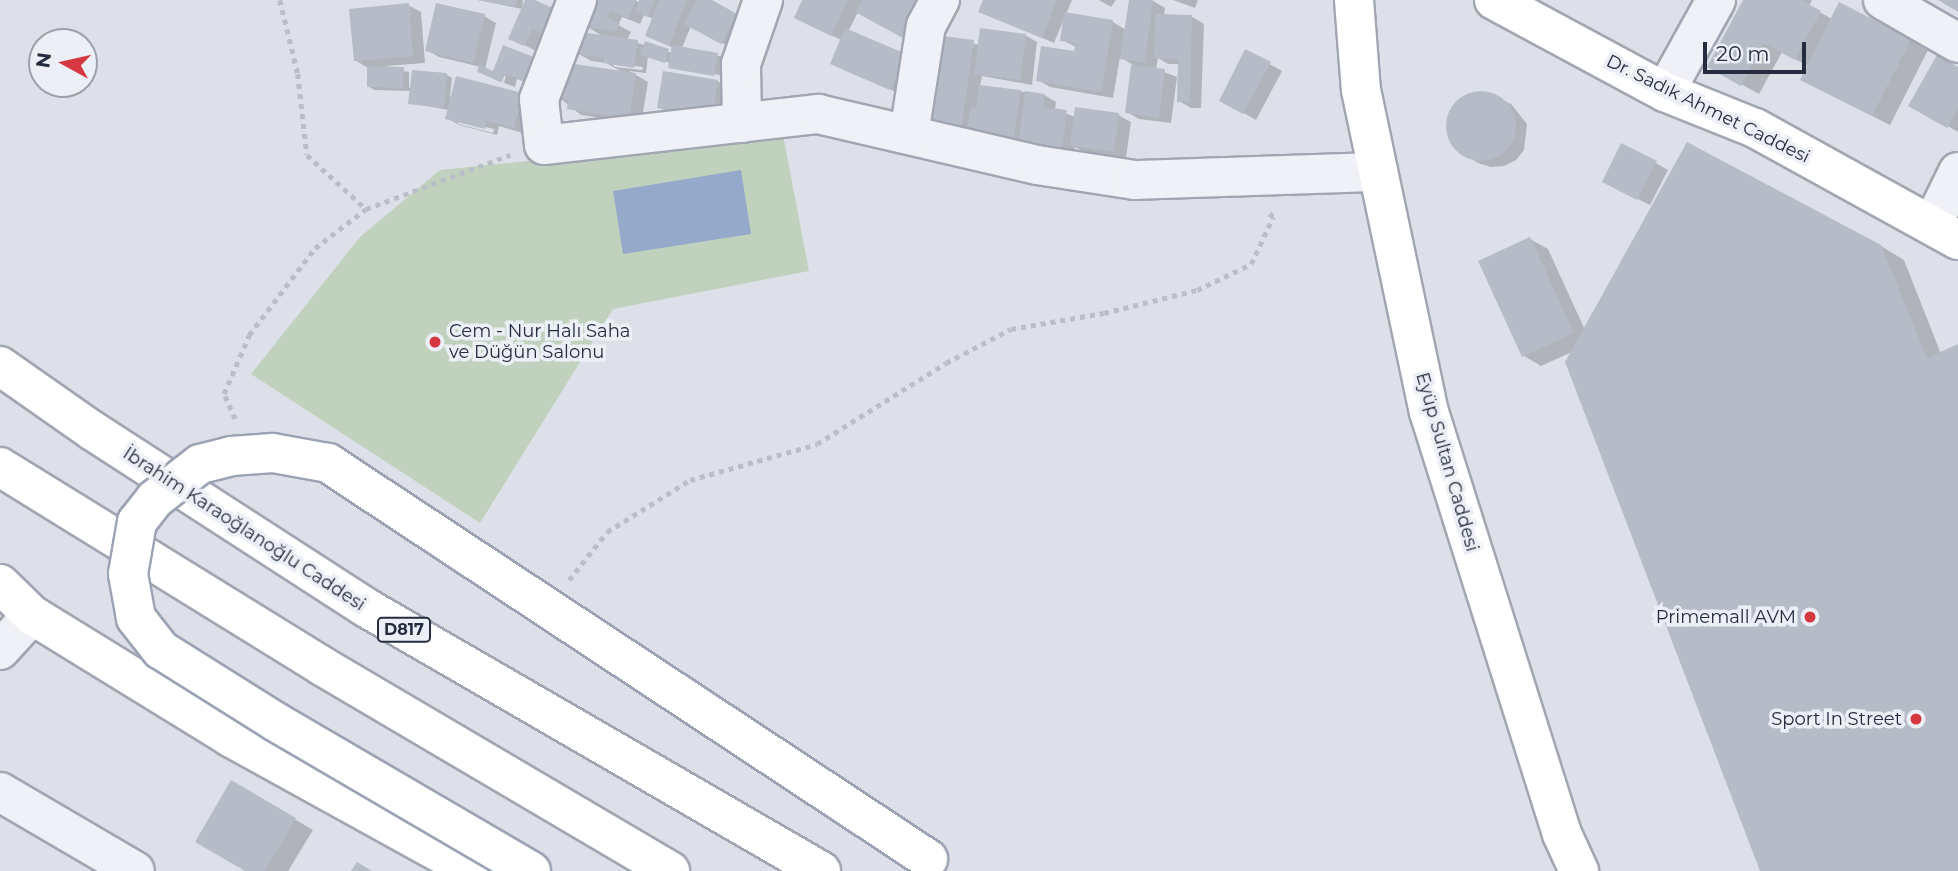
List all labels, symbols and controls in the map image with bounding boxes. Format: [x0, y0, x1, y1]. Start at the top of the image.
north arrow [28, 28, 98, 98]
scale bar [1706, 28, 1809, 72]
text: 20 m [1716, 41, 1770, 66]
street label: Dr. Sadık Ahmet Caddesi [1603, 50, 1813, 168]
text: N [31, 51, 56, 69]
place label: Cem - Nur Halı Saha ve Düğün Salonu [449, 321, 630, 364]
marker: Cem - Nur Halı Saha ve Düğün Salonu [427, 334, 443, 350]
street label: Eyüp Sultan Caddesi [1411, 370, 1483, 554]
street label: İbrahim Karaoğlanoğlu Caddesi [119, 442, 369, 616]
place label: Primemall AVM [1656, 606, 1796, 628]
marker: Primemall AVM [1802, 609, 1818, 625]
road number: D817 [376, 618, 432, 642]
place label: Sport In Street [1771, 708, 1902, 730]
marker: Sport In Street [1908, 711, 1924, 727]

